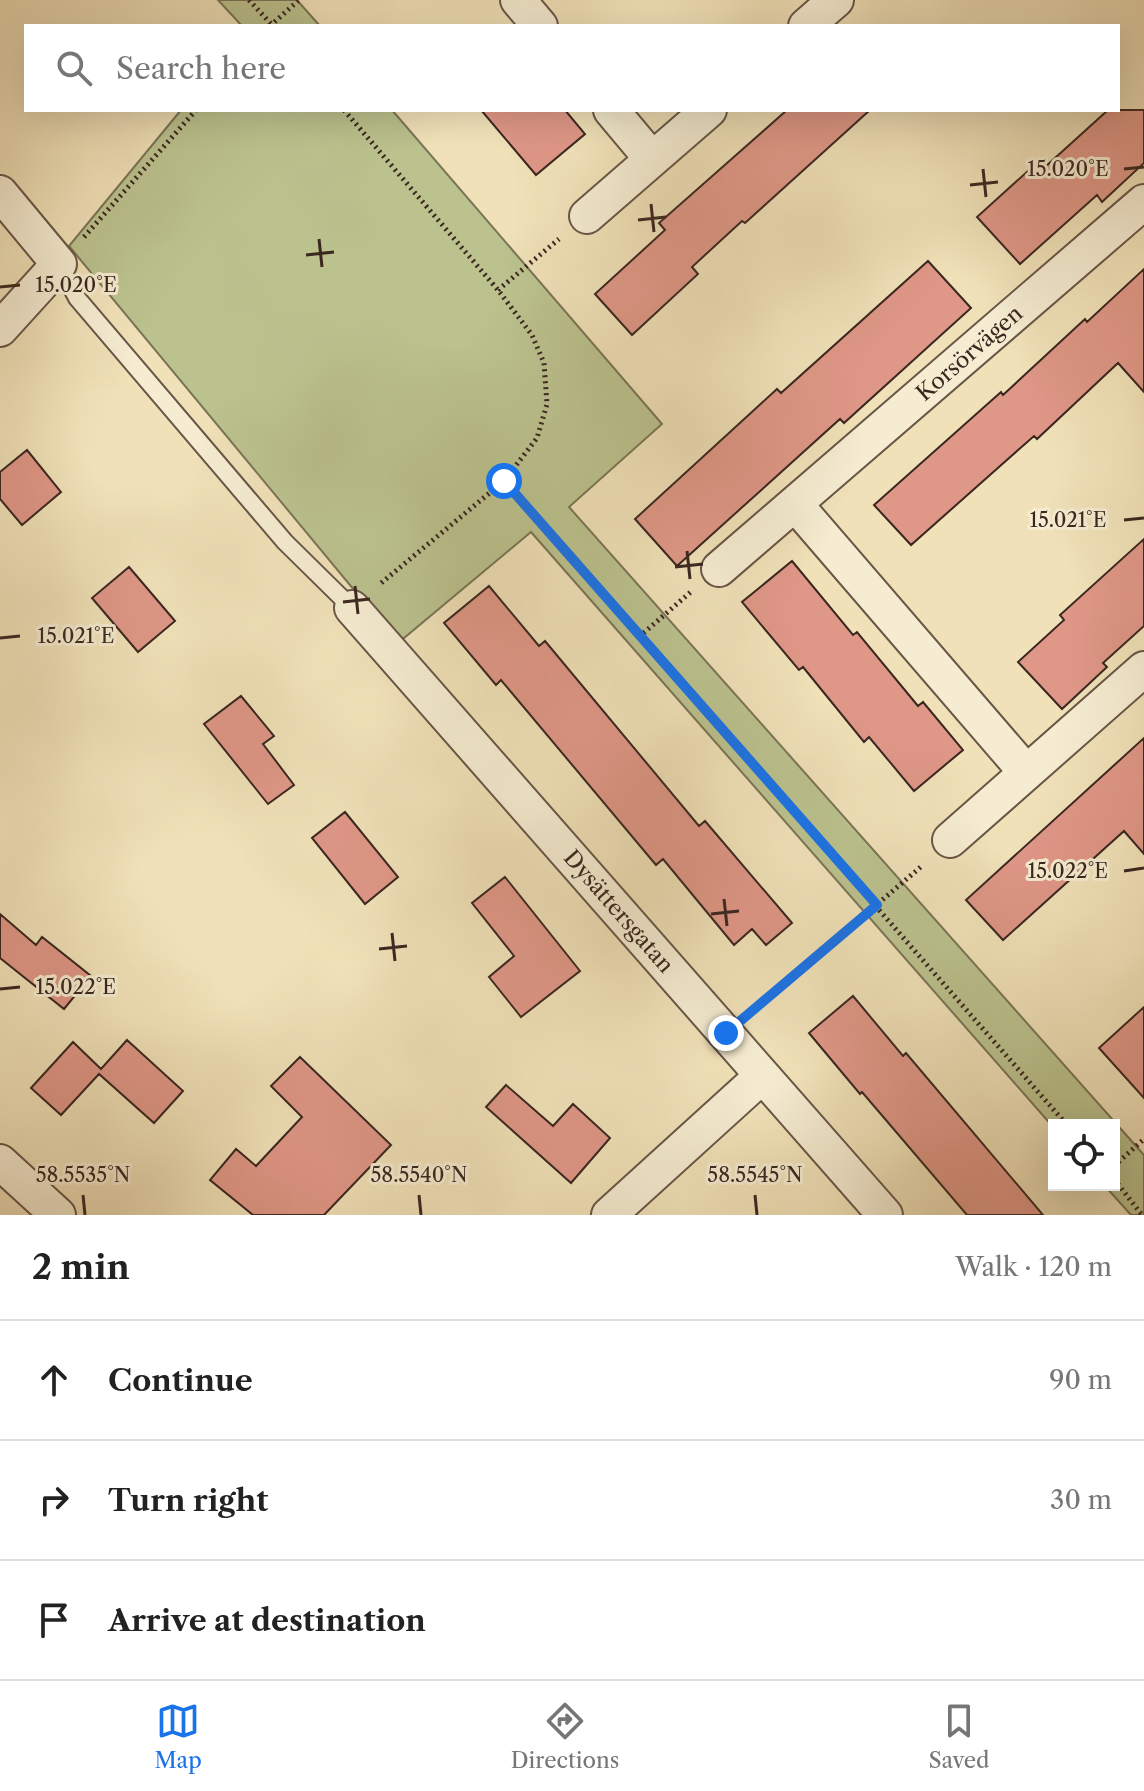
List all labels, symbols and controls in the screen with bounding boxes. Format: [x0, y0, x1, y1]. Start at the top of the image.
search box [24, 24, 1120, 112]
icon: search [52, 46, 96, 90]
text: Search here [116, 50, 286, 87]
text: 15.020°E [1027, 157, 1109, 181]
text: 15.020°E [35, 273, 117, 297]
street label: Korsörvägen [911, 300, 1028, 407]
route start [486, 463, 522, 499]
text: 15.021°E [1030, 508, 1107, 532]
text: 15.021°E [38, 624, 115, 648]
street label: Dysättersgatan [558, 844, 679, 978]
text: 15.022°E [1028, 859, 1108, 883]
text: 15.022°E [36, 975, 116, 999]
route end [708, 1015, 744, 1051]
map controls [1048, 1119, 1120, 1191]
button: locate [1048, 1119, 1120, 1191]
text: 58.5535°N [36, 1163, 130, 1187]
text: 58.5540°N [370, 1163, 468, 1187]
text: 58.5545°N [707, 1163, 803, 1187]
text: 2 min [32, 1246, 130, 1288]
text: Walk · 120 m [955, 1251, 1112, 1283]
icon: ahead [32, 1358, 76, 1402]
text: Continue [108, 1362, 253, 1399]
text: 90 m [1049, 1364, 1112, 1396]
icon: right [32, 1478, 76, 1522]
text: Turn right [108, 1482, 268, 1519]
text: 30 m [1050, 1484, 1112, 1516]
icon: arrive [32, 1598, 76, 1642]
text: Arrive at destination [108, 1602, 426, 1639]
tab: Map [154, 1699, 202, 1774]
tab: Directions [511, 1699, 619, 1774]
tab: Saved [928, 1699, 989, 1774]

